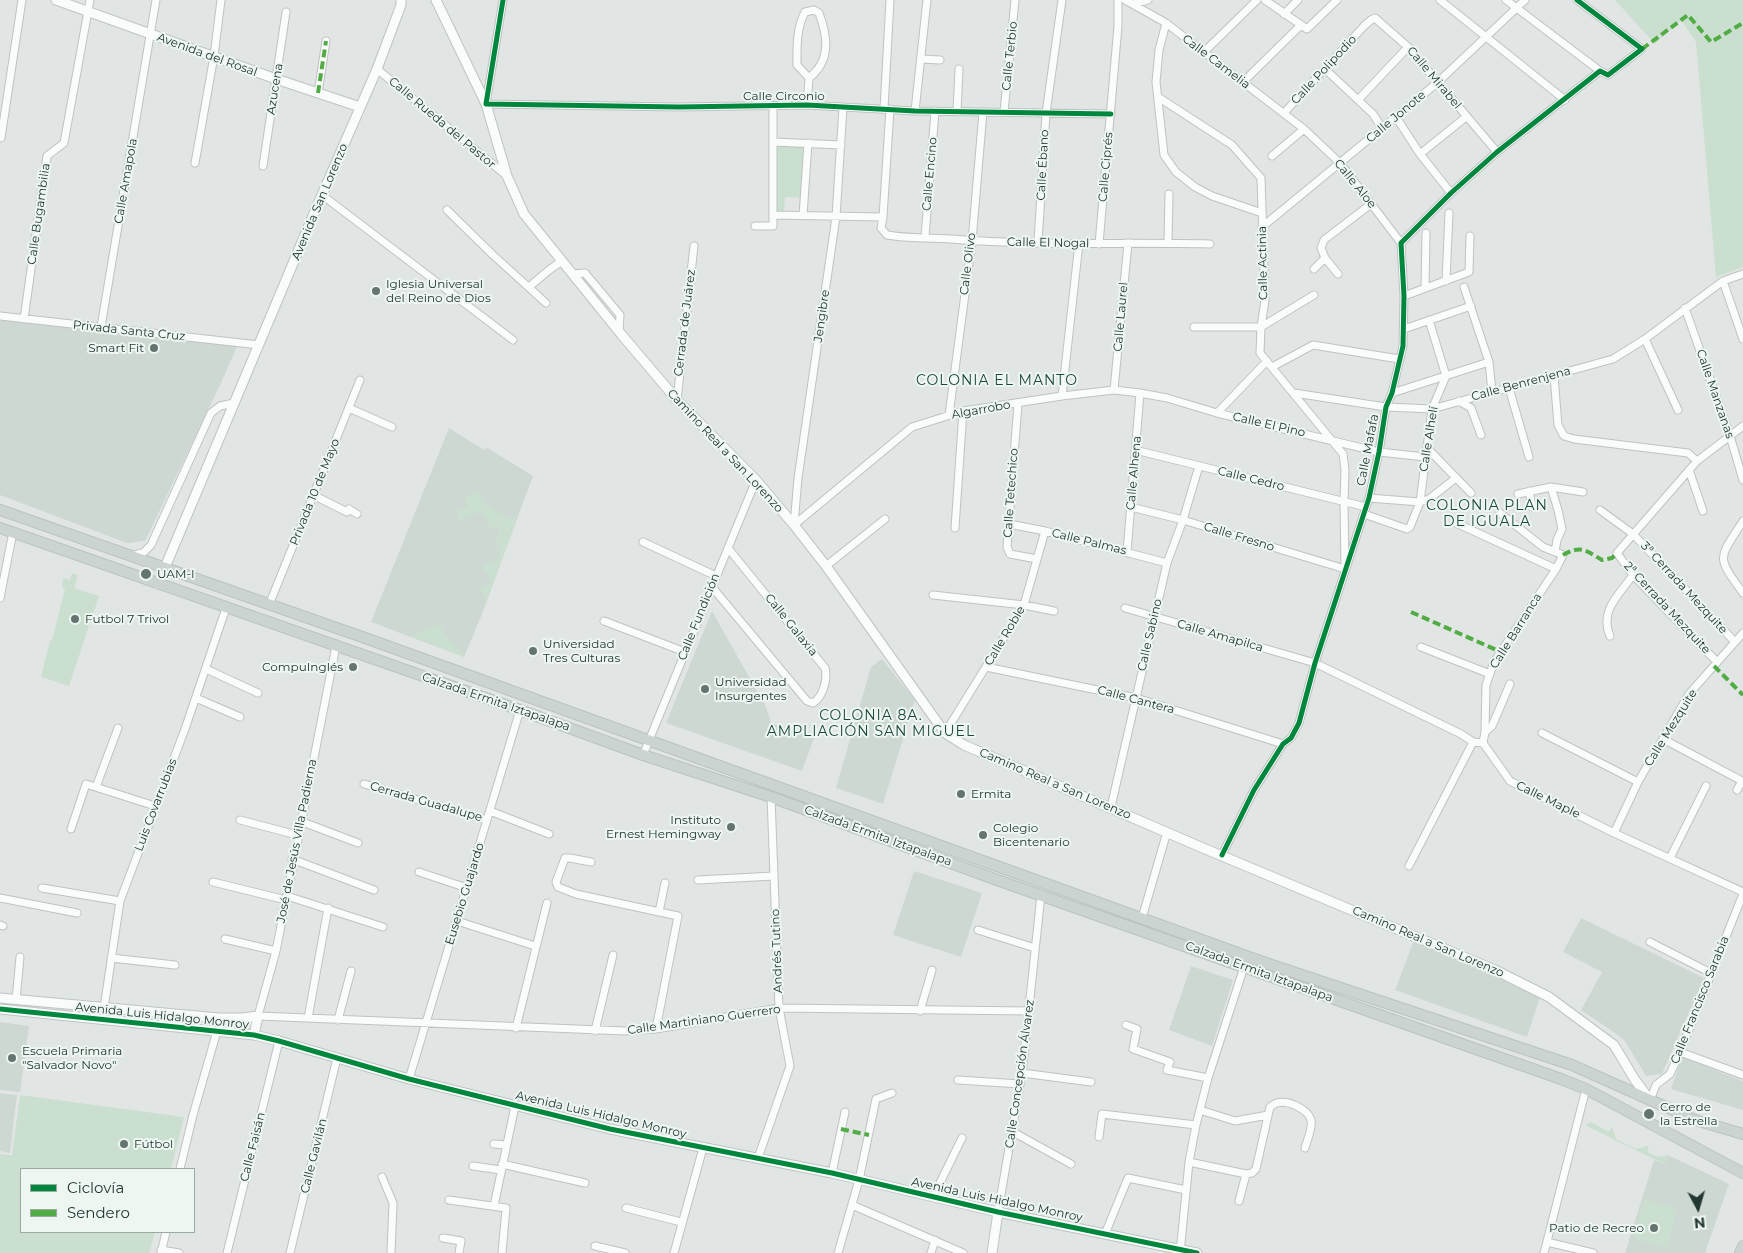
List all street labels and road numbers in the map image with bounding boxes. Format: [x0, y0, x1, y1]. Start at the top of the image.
street label: Calle Terbio [999, 21, 1021, 91]
street label: Avenida del Rosal [155, 30, 259, 80]
street label: Calle Camelia [1179, 32, 1253, 92]
street label: Calle Polipodio [1288, 32, 1360, 108]
street label: Calle Mirabel [1404, 44, 1464, 112]
street label: Azucena [264, 62, 286, 116]
street label: Calle Rueda del Pastor [386, 74, 498, 172]
street label: Calle Jonote [1363, 88, 1429, 146]
street label: Calle Circonio [743, 89, 825, 103]
street label: Calle Ébano [1034, 129, 1052, 201]
street label: Calle Ciprés [1096, 132, 1116, 202]
street label: Calle Amapola [111, 137, 141, 225]
street label: Calle Encino [920, 137, 940, 211]
street label: Avenida San Lorenzo [289, 141, 351, 263]
street label: Calle Aloe [1331, 157, 1379, 211]
street label: Calle Bugambilia [25, 162, 53, 266]
street label: Calle Actinia [1255, 226, 1271, 300]
street label: Calle Olivo [957, 232, 979, 296]
street label: Calle El Nogal [1007, 235, 1089, 251]
street label: Cerrada de Juárez [671, 269, 699, 377]
street label: Calle Laurel [1111, 282, 1131, 352]
street label: Jengibre [811, 289, 833, 343]
street label: Privada Santa Cruz [72, 318, 186, 344]
street label: Calle Manzanas [1693, 348, 1737, 440]
street label: Calle Benrenjena [1470, 364, 1572, 404]
street label: Camino Real a San Lorenzo [664, 386, 786, 516]
street label: Algarrobo [950, 398, 1012, 422]
street label: Calle Alhelí [1417, 405, 1441, 473]
street label: Calle El Pino [1231, 410, 1307, 440]
street label: Calle Mafafa [1354, 413, 1382, 487]
street label: Calle Alhena [1124, 435, 1144, 511]
street label: Privada 10 de Mayo [287, 436, 343, 548]
street label: Calle Tetechico [1001, 448, 1021, 538]
street label: Calle Cedro [1216, 464, 1286, 494]
street label: Calle Fresno [1202, 519, 1276, 555]
street label: Calle Palmas [1050, 526, 1128, 558]
street label: 3ª Cerrada Mezquite [1638, 539, 1730, 637]
street label: 2ª Cerrada Mezquite [1621, 559, 1713, 657]
street label: Calle Fundición [675, 571, 723, 663]
street label: Calle Barranca [1487, 590, 1545, 672]
street label: Calle Galaxia [762, 591, 820, 659]
street label: Calle Sabino [1135, 597, 1165, 673]
street label: Calle Roble [982, 604, 1028, 668]
street label: Calle Amapilca [1175, 617, 1265, 655]
street label: Calzada Ermita Iztapalapa [420, 670, 572, 734]
street label: Calle Cantera [1096, 683, 1176, 717]
street label: Calle Mezquite [1642, 687, 1700, 769]
street label: Camino Real a San Lorenzo [977, 745, 1133, 823]
street label: Luis Covarrubias [132, 757, 180, 853]
street label: José de Jesús Villa Padierna [274, 758, 320, 924]
street label: Calle Maple [1514, 778, 1582, 822]
street label: Cerrada Guadalupe [368, 779, 484, 825]
street label: Calzada Ermita Iztapalapa [802, 803, 954, 869]
street label: Eusebio Guajardo [443, 841, 487, 947]
street label: Camino Real a San Lorenzo [1350, 903, 1506, 981]
street label: Andrés Tutino [768, 909, 786, 993]
street label: Calle Francisco Sarabia [1668, 934, 1732, 1066]
street label: Calzada Ermita Iztapalapa [1183, 939, 1335, 1005]
street label: Calle Concepción Álvarez [1002, 999, 1038, 1149]
street label: Avenida Luis Hidalgo Monroy [74, 1000, 250, 1032]
street label: Calle Martiniano Guerrero [626, 1002, 782, 1038]
street label: Avenida Luis Hidalgo Monroy [514, 1088, 688, 1142]
street label: Calle Faisán [237, 1111, 269, 1183]
street label: Calle Gavilán [298, 1117, 330, 1195]
street label: Avenida Luis Hidalgo Monroy [910, 1175, 1084, 1225]

